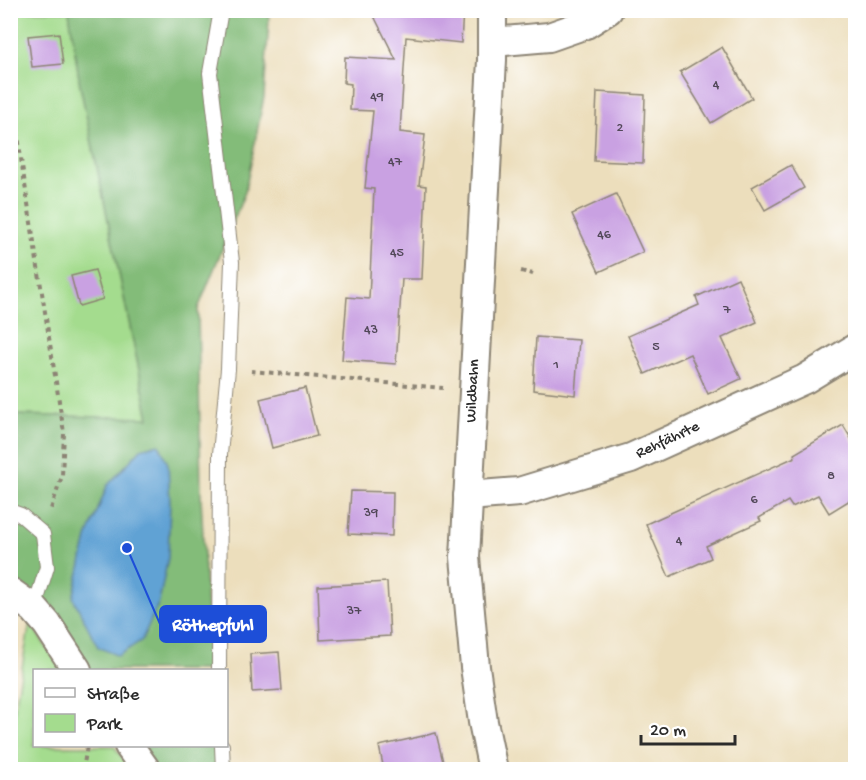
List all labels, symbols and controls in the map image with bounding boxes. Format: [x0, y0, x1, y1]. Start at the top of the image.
house number: 4 [713, 77, 720, 94]
house number: 49 [370, 89, 384, 106]
house number: 2 [617, 120, 624, 137]
house number: 47 [388, 154, 403, 171]
house number: 46 [597, 227, 612, 244]
house number: 45 [390, 245, 404, 262]
house number: 7 [722, 302, 731, 319]
house number: 43 [364, 322, 378, 339]
house number: 5 [652, 339, 660, 356]
house number: 1 [552, 357, 559, 374]
street label: Wildbahn [463, 358, 485, 423]
street label: Rehfährte [633, 418, 704, 464]
house number: 8 [827, 468, 835, 485]
house number: 6 [750, 492, 758, 509]
house number: 39 [363, 505, 378, 522]
house number: 4 [676, 533, 683, 550]
house number: 37 [346, 603, 362, 620]
callout: Röthepfuhl [160, 606, 266, 642]
text: Röthepfuhl [171, 616, 254, 637]
legend [33, 669, 228, 747]
text: Straße [87, 685, 140, 706]
scale bar [641, 708, 736, 746]
text: Park [86, 715, 123, 736]
text: 20 m [650, 721, 686, 742]

